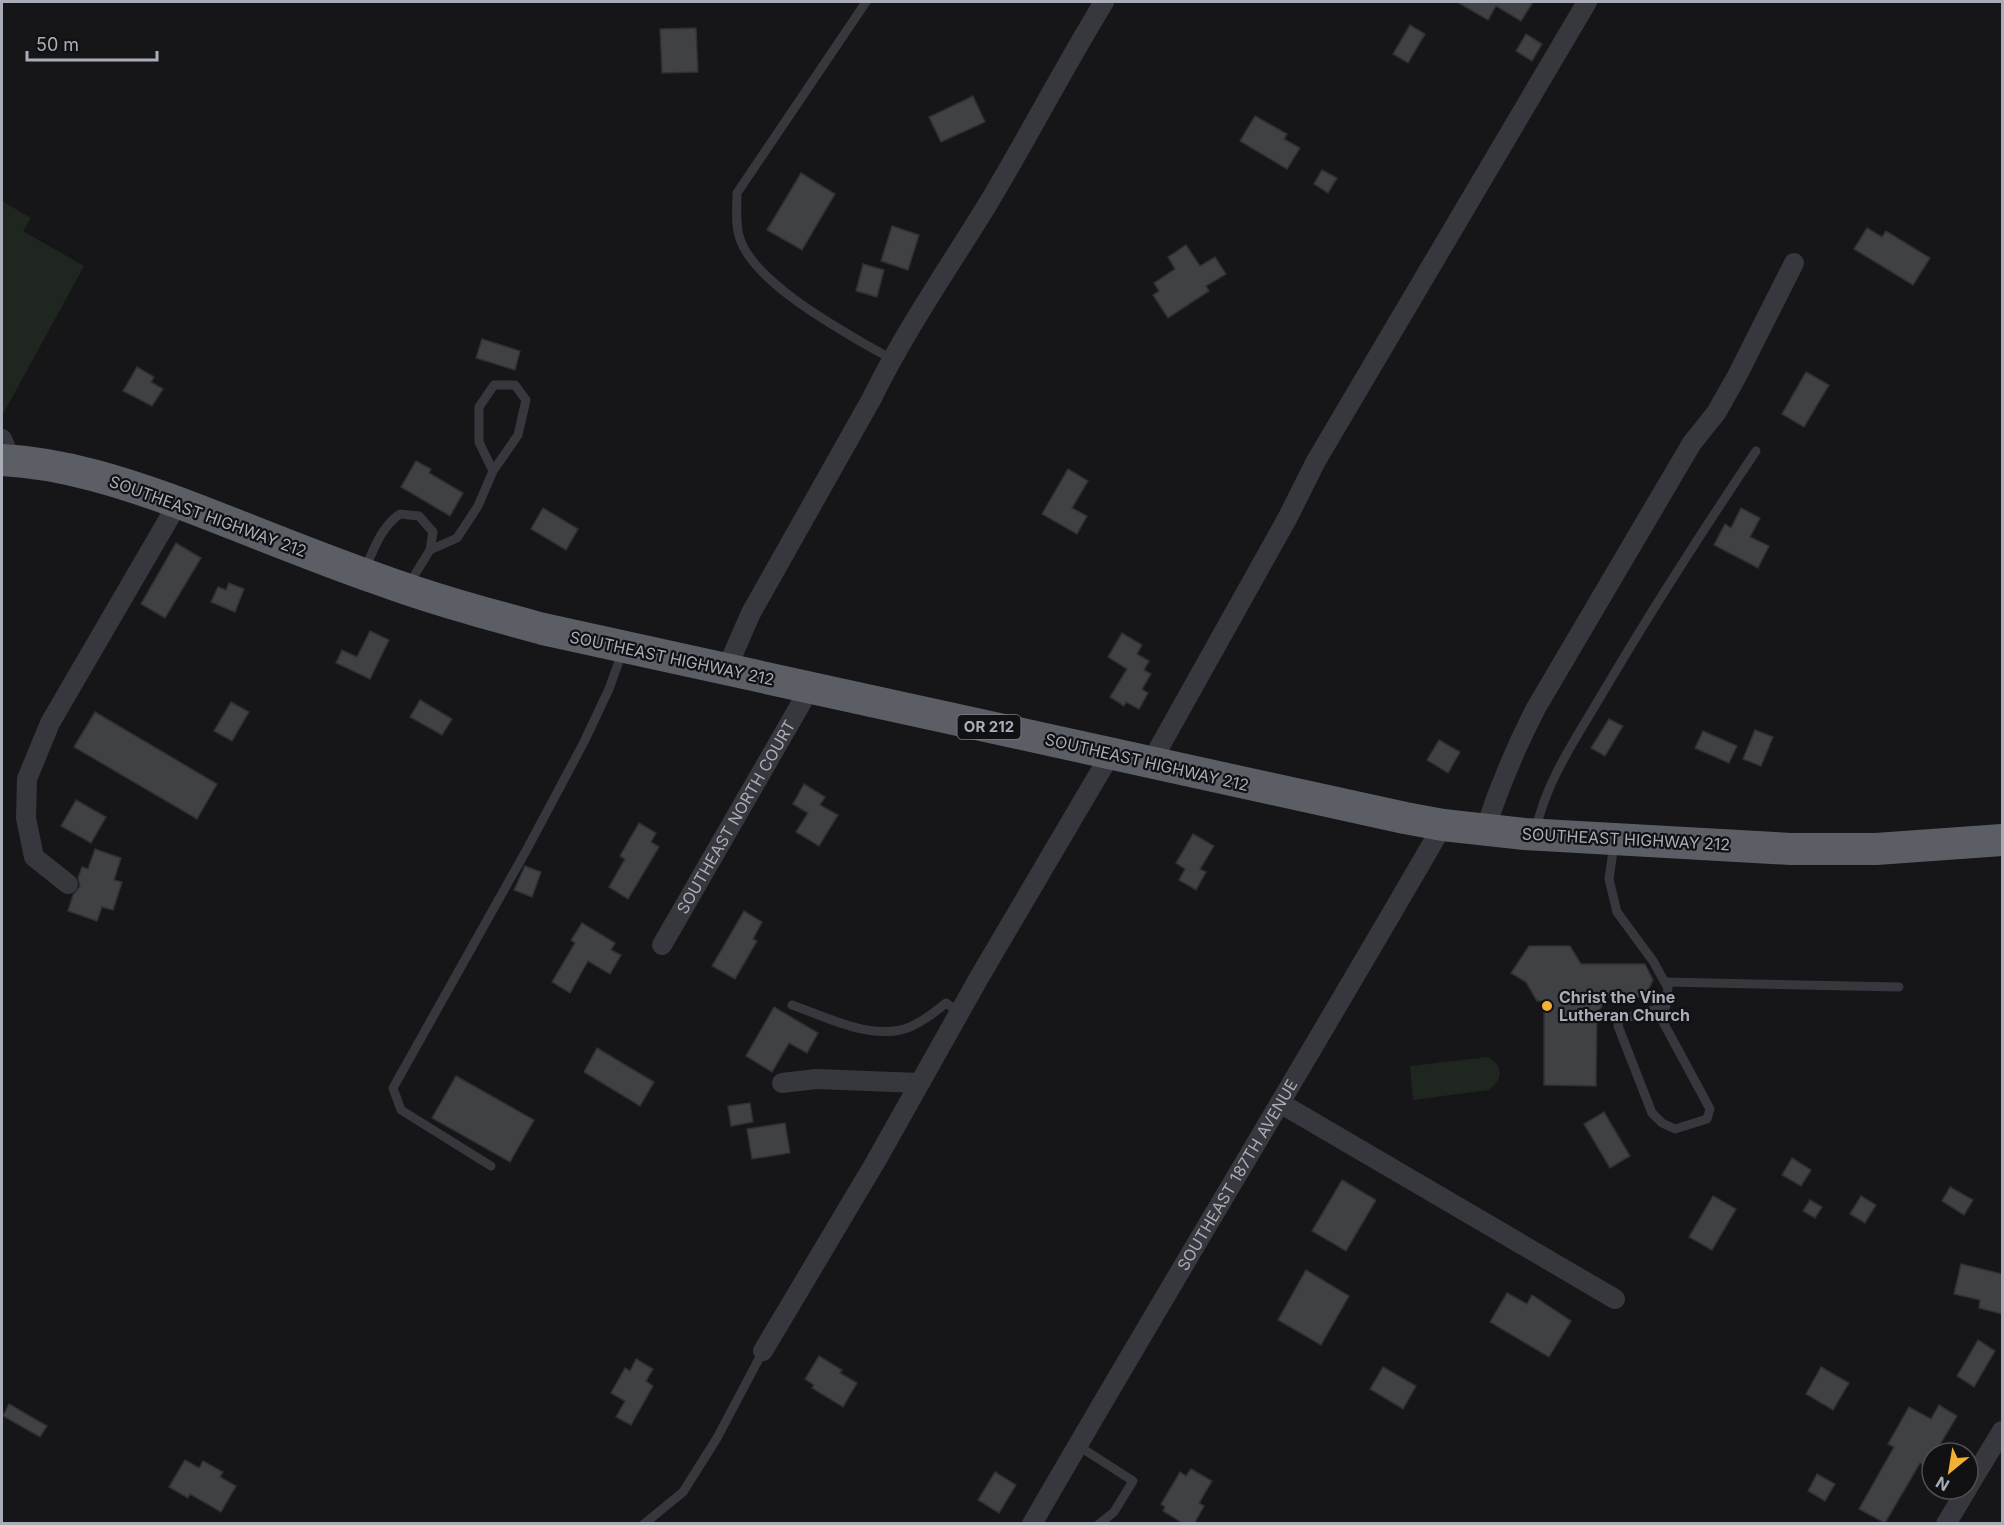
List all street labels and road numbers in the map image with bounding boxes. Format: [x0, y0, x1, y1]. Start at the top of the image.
street label: SOUTHEAST HIGHWAY 212 [107, 471, 309, 561]
street label: SOUTHEAST HIGHWAY 212 [568, 627, 776, 689]
road number: OR 212 [958, 715, 1020, 739]
street label: SOUTHEAST NORTH COURT [672, 716, 799, 917]
street label: SOUTHEAST HIGHWAY 212 [1043, 729, 1251, 795]
street label: SOUTHEAST HIGHWAY 212 [1521, 824, 1731, 854]
street label: SOUTHEAST 187TH AVENUE [1173, 1076, 1302, 1274]

